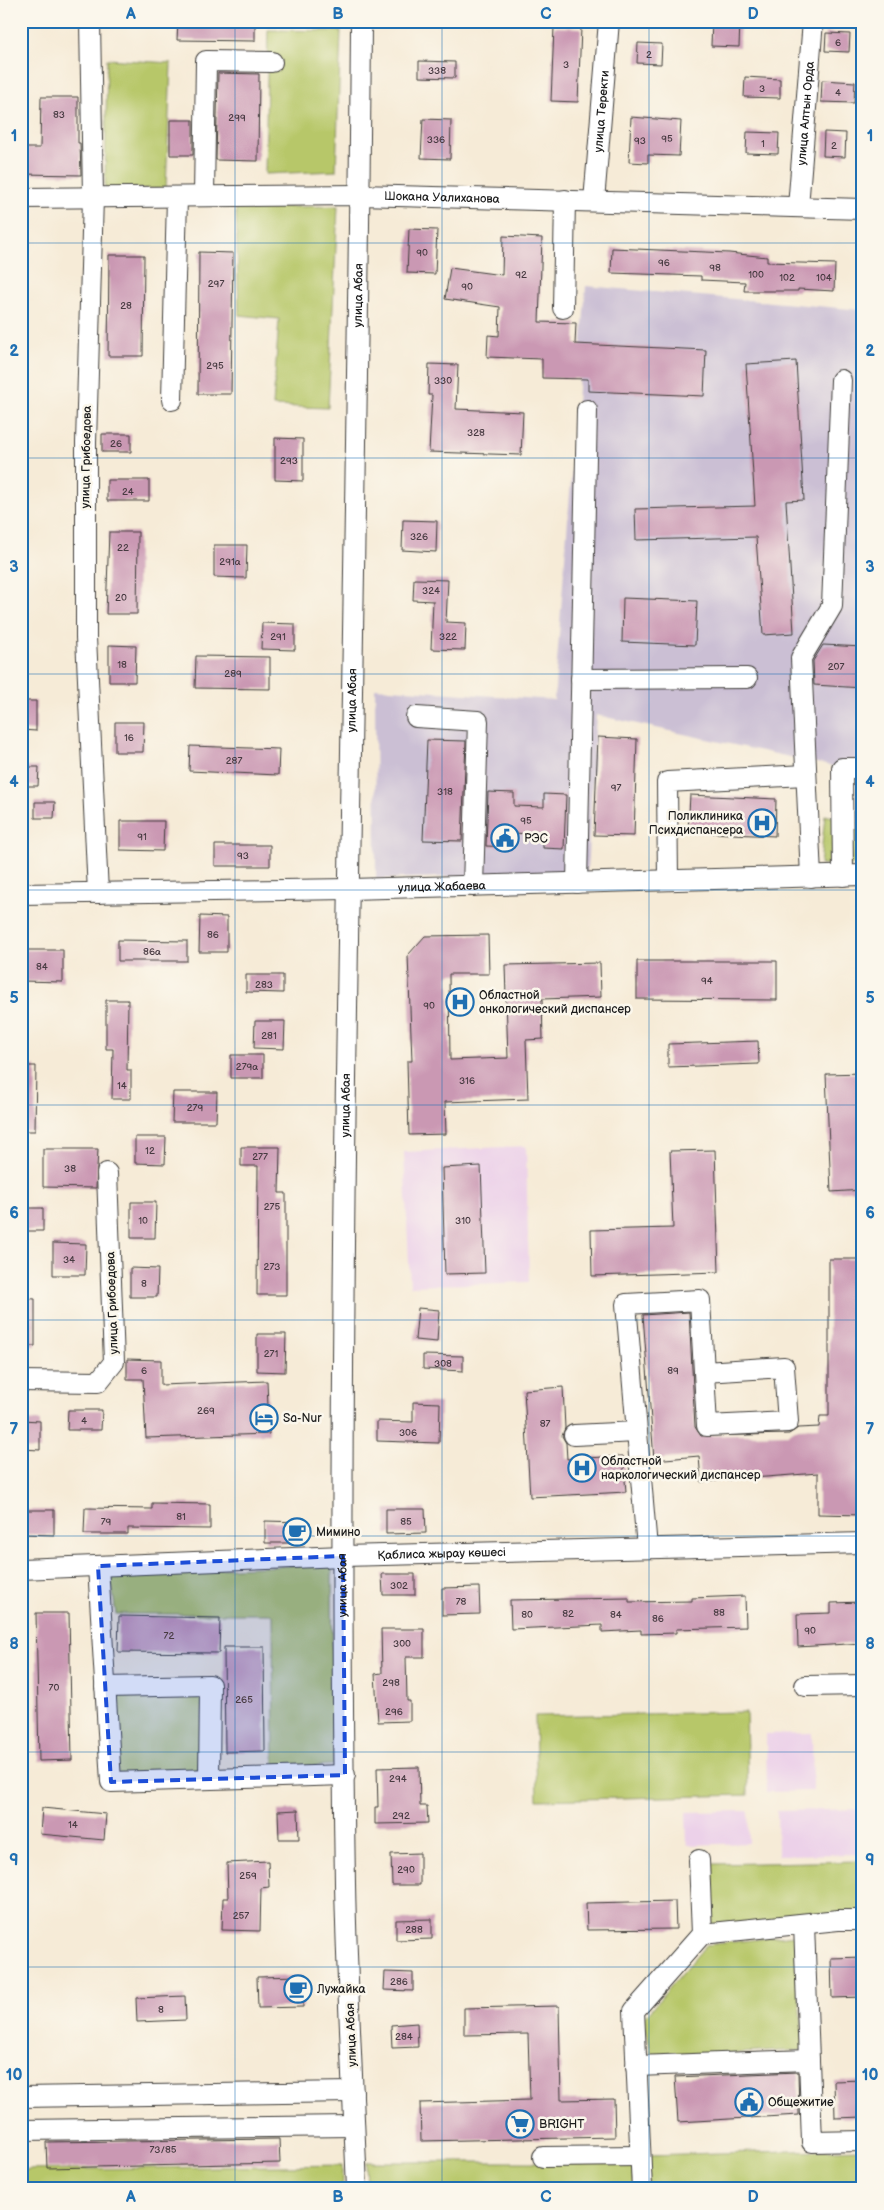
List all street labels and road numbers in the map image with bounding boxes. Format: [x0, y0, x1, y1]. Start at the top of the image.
street label: улица Алтын Орда [794, 61, 818, 166]
street label: улица Теректи [591, 70, 613, 153]
street label: Шокана Уалиханова [384, 189, 500, 207]
street label: улица Абая [351, 263, 367, 328]
street label: улица Грибоедова [78, 405, 95, 509]
street label: улица Абая [344, 668, 360, 733]
street label: улица Жабаева [398, 878, 486, 896]
street label: улица Абая [338, 1073, 354, 1137]
street label: улица Грибоедова [103, 1251, 122, 1355]
street label: Қаблиса жырау көшесі [377, 1545, 506, 1563]
street label: улица Абая [335, 1553, 351, 1617]
street label: улица Абая [343, 2002, 360, 2067]

